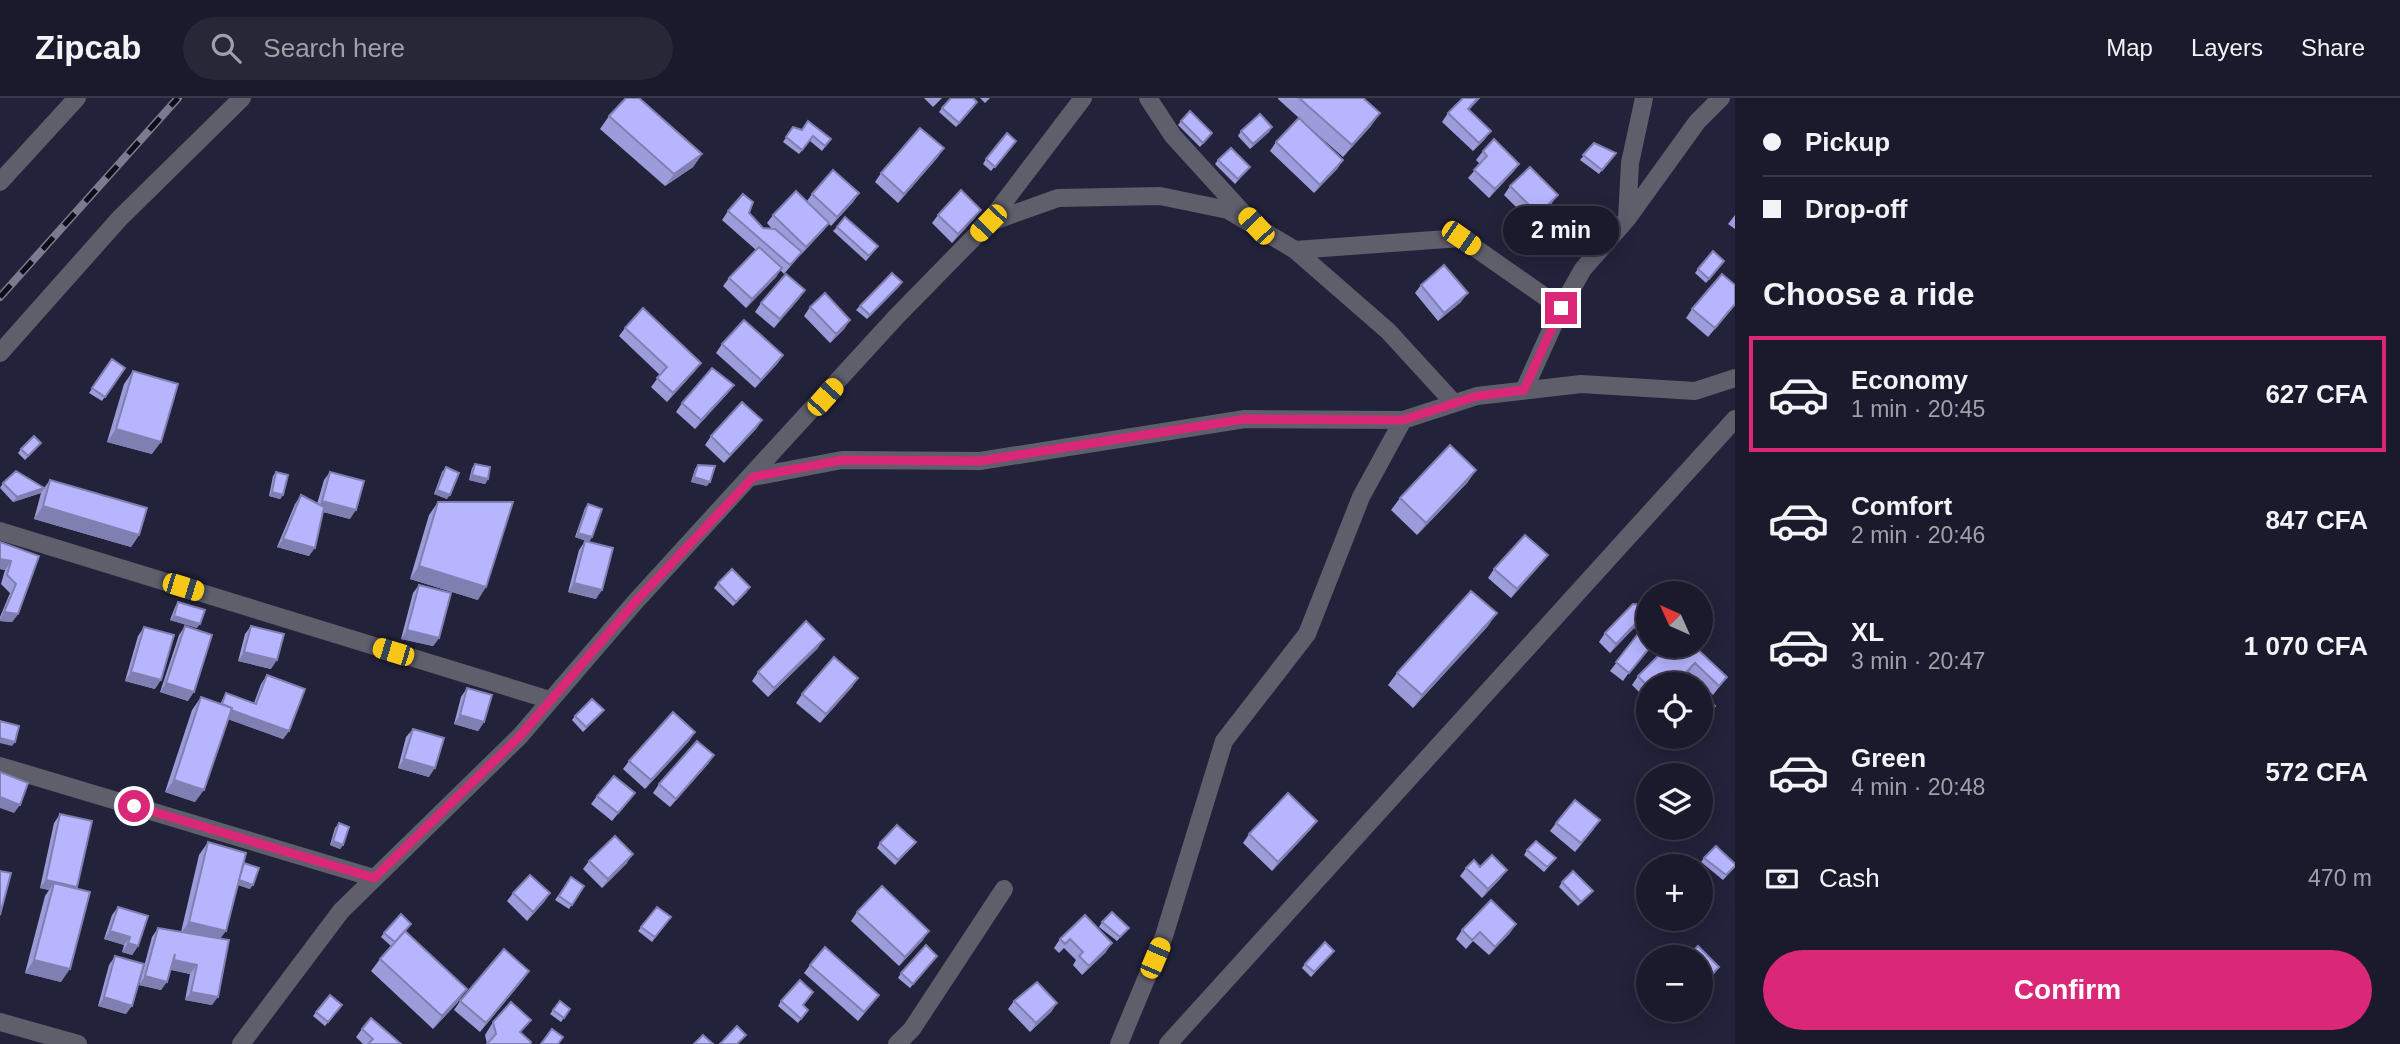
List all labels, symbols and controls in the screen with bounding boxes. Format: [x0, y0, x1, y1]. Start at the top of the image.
search box [183, 17, 673, 80]
text: Zipcab [35, 29, 141, 66]
icon: search [207, 29, 245, 67]
text: Search here [263, 33, 405, 63]
text: Map [2106, 34, 2153, 61]
text: Layers [2191, 34, 2263, 61]
text: Share [2301, 34, 2365, 61]
text: Pickup [1805, 127, 1890, 157]
text: Drop-off [1805, 194, 1908, 224]
car [966, 201, 1011, 245]
car [1234, 203, 1279, 249]
callout: 2 min [1503, 206, 1619, 256]
car [1438, 217, 1485, 259]
text: 2 min [1531, 217, 1591, 243]
text: Choose a ride [1763, 276, 1975, 312]
route end [1545, 292, 1577, 324]
icon: car [1767, 363, 1830, 426]
text: Economy [1851, 365, 1968, 395]
car [804, 374, 847, 420]
text: 627 CFA [2265, 379, 2368, 409]
text: 1 min · 20:45 [1851, 396, 1985, 422]
icon: car [1767, 489, 1830, 552]
text: Comfort [1851, 491, 1952, 521]
text: 847 CFA [2265, 505, 2368, 535]
text: 2 min · 20:46 [1851, 522, 1985, 548]
car [160, 571, 207, 603]
north arrow [1636, 581, 1713, 658]
map controls [1636, 581, 1713, 1022]
icon: car [1767, 615, 1830, 678]
text: XL [1851, 617, 1884, 647]
text: 1 070 CFA [2244, 631, 2368, 661]
car [370, 636, 417, 668]
text: 3 min · 20:47 [1851, 648, 1985, 674]
button: locate [1636, 672, 1713, 749]
icon: car [1767, 741, 1830, 804]
text: Green [1851, 743, 1926, 773]
text: 572 CFA [2265, 757, 2368, 787]
button: layers [1636, 763, 1713, 840]
text: 4 min · 20:48 [1851, 774, 1985, 800]
route start [118, 790, 150, 822]
button: + [1636, 854, 1713, 931]
icon: cash [1763, 860, 1801, 898]
text: Cash [1819, 863, 1880, 893]
text: 470 m [2308, 865, 2372, 891]
car [1138, 935, 1173, 981]
button: − [1636, 945, 1713, 1022]
button: Confirm [1763, 950, 2372, 1030]

